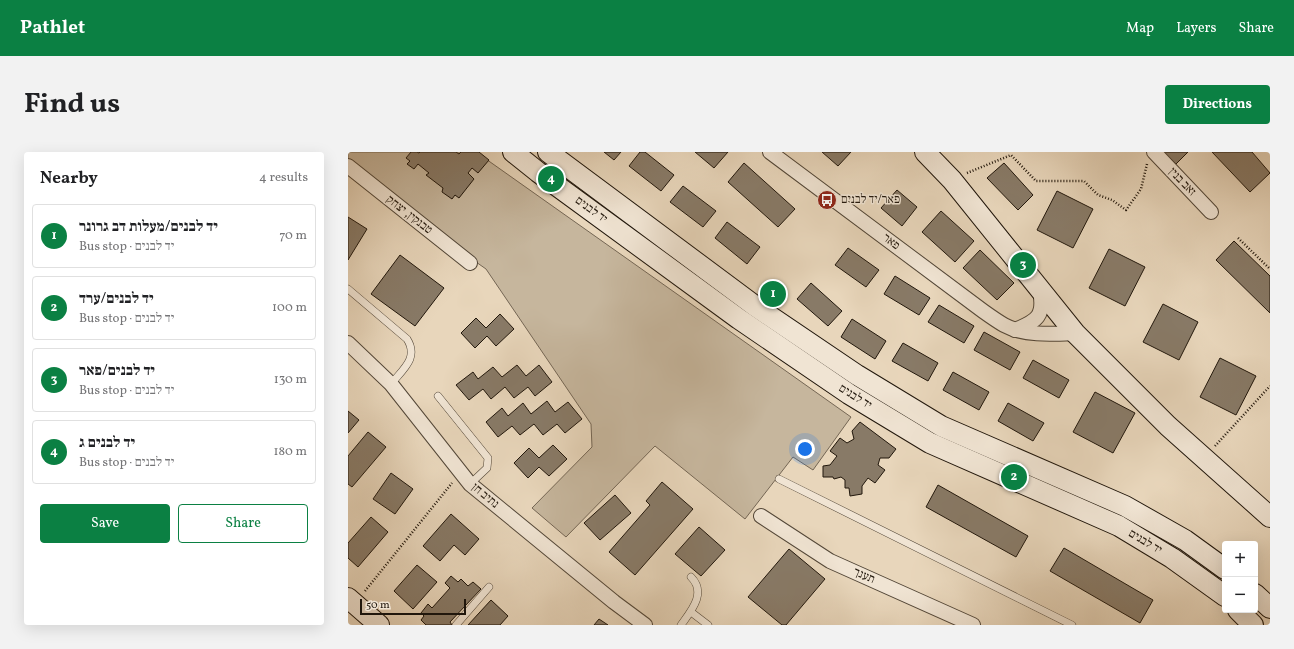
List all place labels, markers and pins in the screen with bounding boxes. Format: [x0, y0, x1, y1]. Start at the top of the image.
pin: 4 [538, 164, 564, 194]
bus stop icon: פאר/יד לבנים [816, 189, 838, 211]
place label: פאר/יד לבנים [841, 192, 900, 208]
pin: 3 [1010, 250, 1036, 280]
pin: 1 [760, 279, 786, 309]
pin: 2 [1001, 462, 1027, 492]

